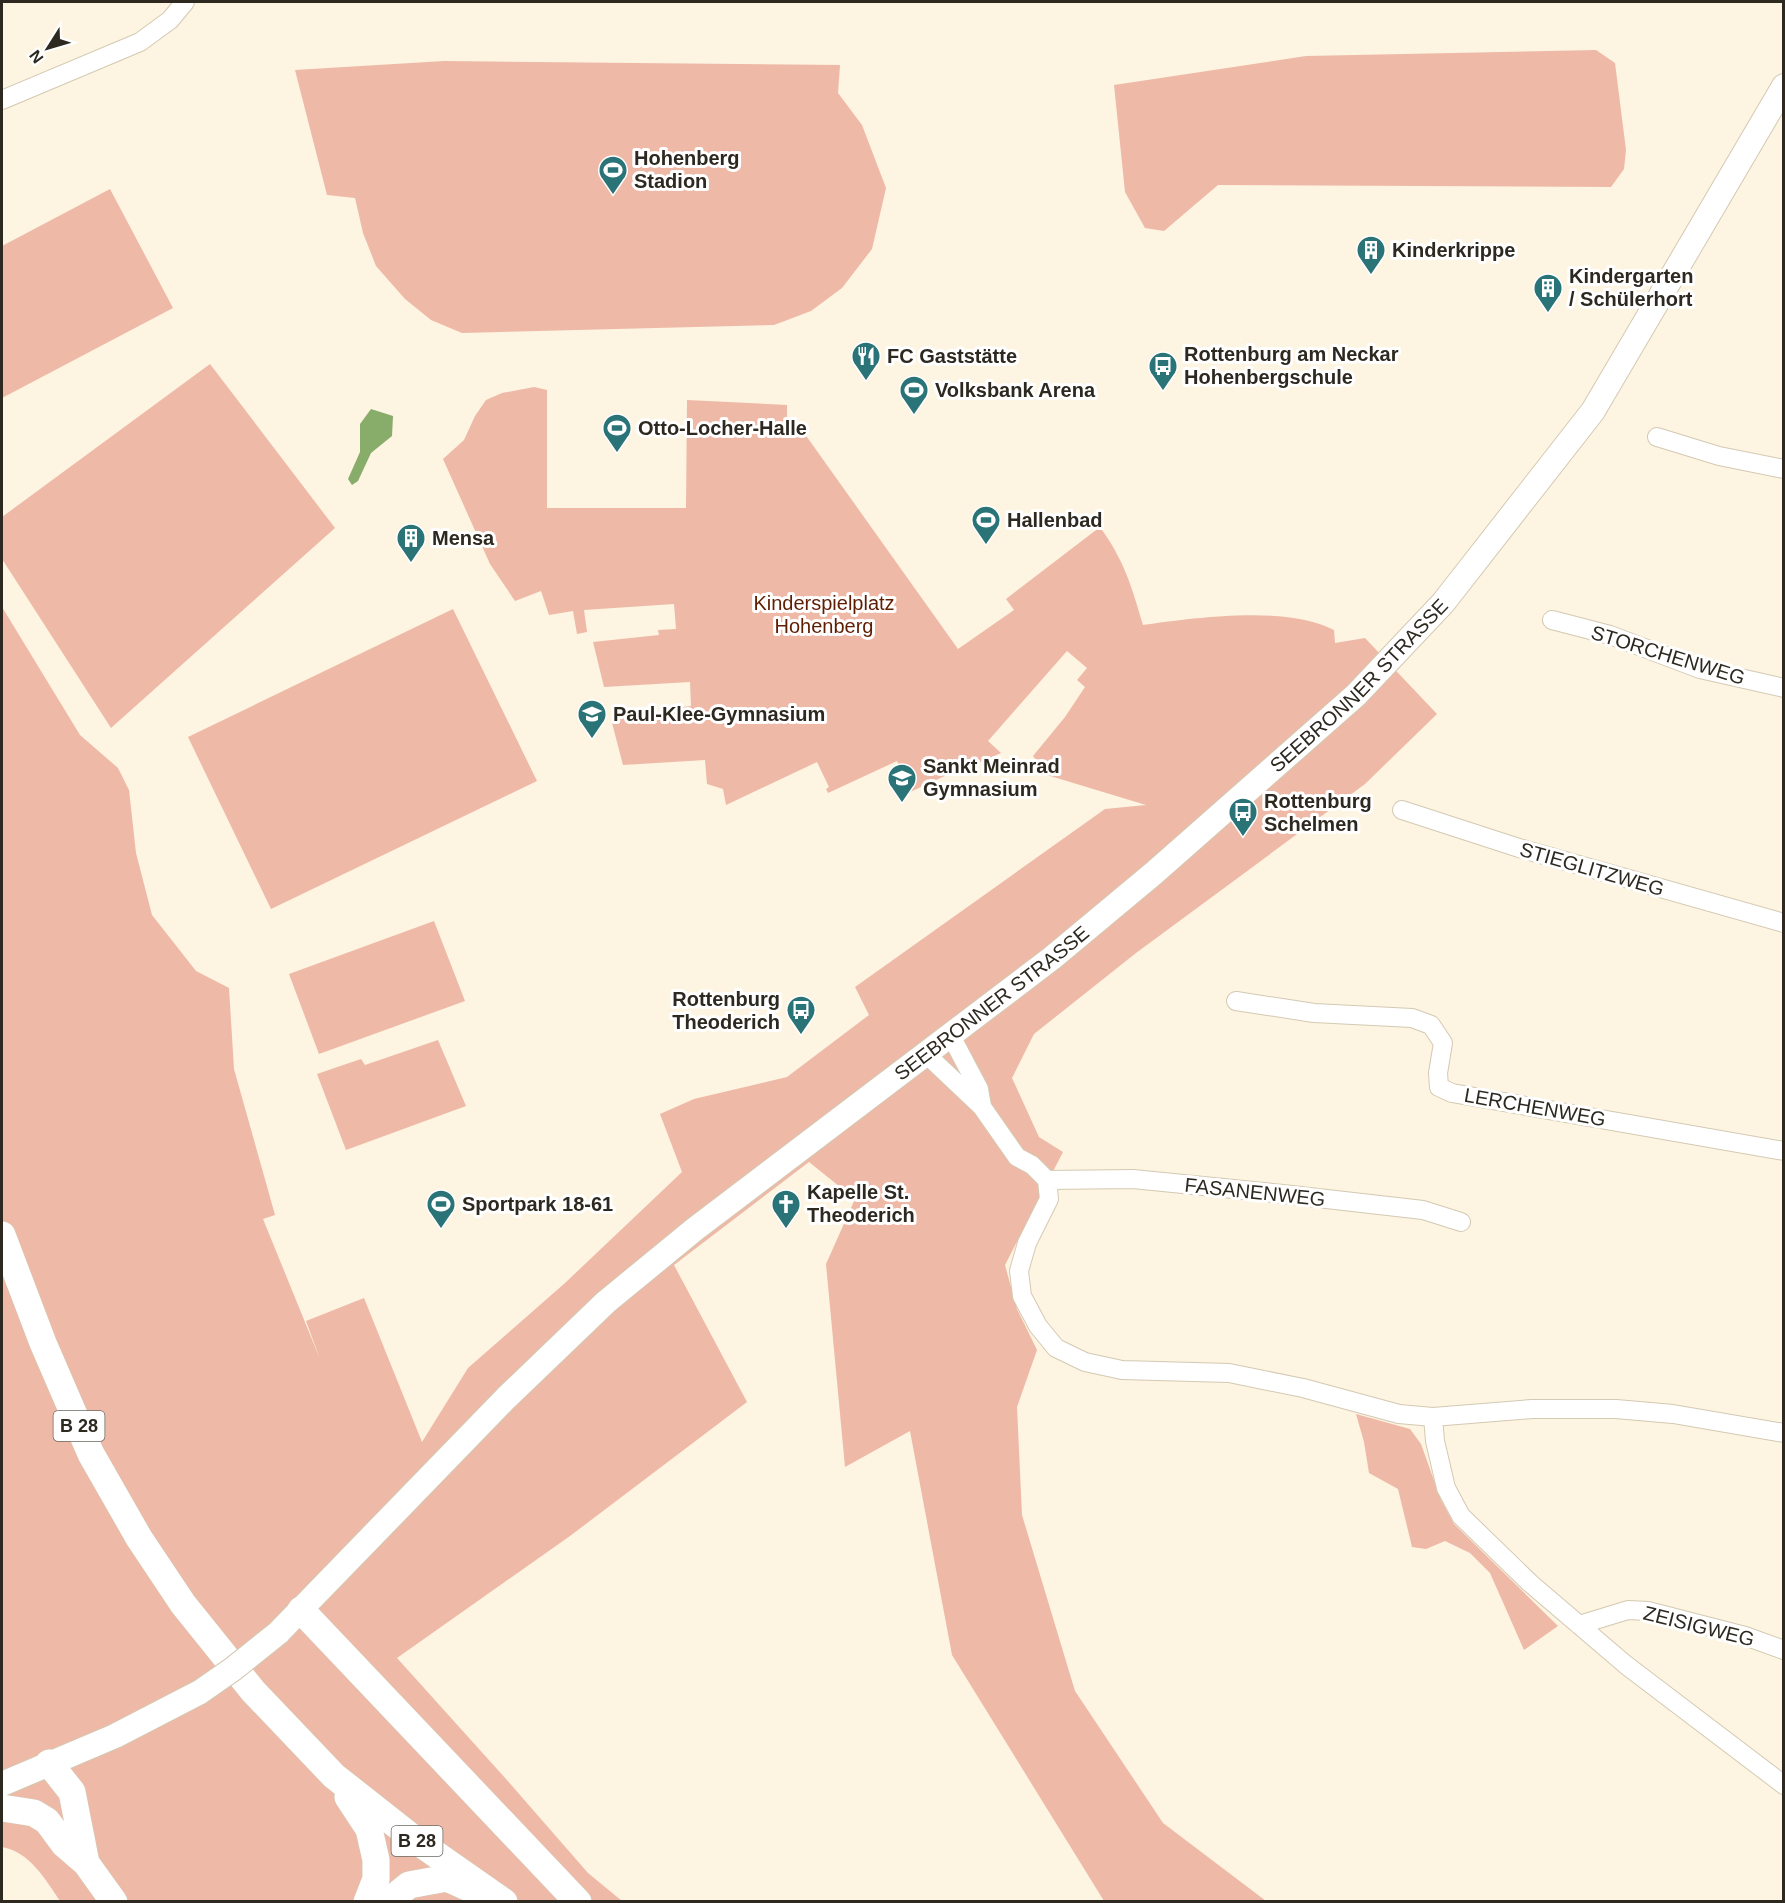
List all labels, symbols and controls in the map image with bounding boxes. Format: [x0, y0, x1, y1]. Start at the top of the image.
north arrow [18, 18, 78, 78]
text: N [26, 47, 47, 66]
place label: Hohenberg Stadion [634, 147, 740, 192]
sports icon: Hohenberg Stadion [597, 154, 629, 196]
building icon: Kinderkrippe [1355, 234, 1387, 276]
place label: Kinderkrippe [1392, 239, 1515, 261]
place label: Kindergarten / Schülerhort [1569, 265, 1693, 310]
building icon: Kindergarten / Schülerhort [1532, 272, 1564, 314]
restaurant icon: FC Gaststätte [850, 340, 882, 382]
place label: Rottenburg am Neckar Hohenbergschule [1184, 343, 1399, 388]
place label: FC Gaststätte [887, 345, 1017, 367]
bus stop icon: Rottenburg am Neckar Hohenbergschule [1147, 350, 1179, 392]
sports icon: Volksbank Arena [898, 374, 930, 416]
place label: Volksbank Arena [935, 379, 1096, 401]
sports icon: Otto-Locher-Halle [601, 412, 633, 454]
place label: Otto-Locher-Halle [638, 417, 807, 439]
sports icon: Hallenbad [970, 504, 1002, 546]
place label: Hallenbad [1007, 509, 1103, 531]
building icon: Mensa [395, 522, 427, 564]
place label: Mensa [432, 527, 495, 549]
park label: Kinderspielplatz Hohenberg [753, 592, 895, 637]
street label: SEEBRONNER STRASSE [1266, 594, 1452, 777]
street label: STORCHENWEG [1588, 621, 1748, 689]
school or university icon: Paul-Klee-Gymnasium [576, 698, 608, 740]
place label: Paul-Klee-Gymnasium [613, 703, 825, 725]
place label: Sankt Meinrad Gymnasium [923, 755, 1060, 800]
school or university icon: Sankt Meinrad Gymnasium [886, 762, 918, 804]
place label: Rottenburg Schelmen [1264, 790, 1372, 835]
bus stop icon: Rottenburg Schelmen [1227, 796, 1259, 838]
street label: STIEGLITZWEG [1517, 838, 1667, 900]
street label: SEEBRONNER STRASSE [890, 921, 1093, 1085]
place label: Rottenburg Theoderich [672, 988, 780, 1033]
bus stop icon: Rottenburg Theoderich [785, 994, 817, 1036]
street label: LERCHENWEG [1462, 1084, 1608, 1130]
street label: FASANENWEG [1184, 1174, 1326, 1210]
place label: Kapelle St. Theoderich [807, 1181, 915, 1226]
sports icon: Sportpark 18-61 [425, 1188, 457, 1230]
church icon: Kapelle St. Theoderich [770, 1188, 802, 1230]
place label: Sportpark 18-61 [462, 1193, 613, 1215]
road number: B 28 [54, 1411, 104, 1441]
street label: ZEISIGWEG [1641, 1602, 1757, 1650]
road number: B 28 [392, 1826, 442, 1856]

